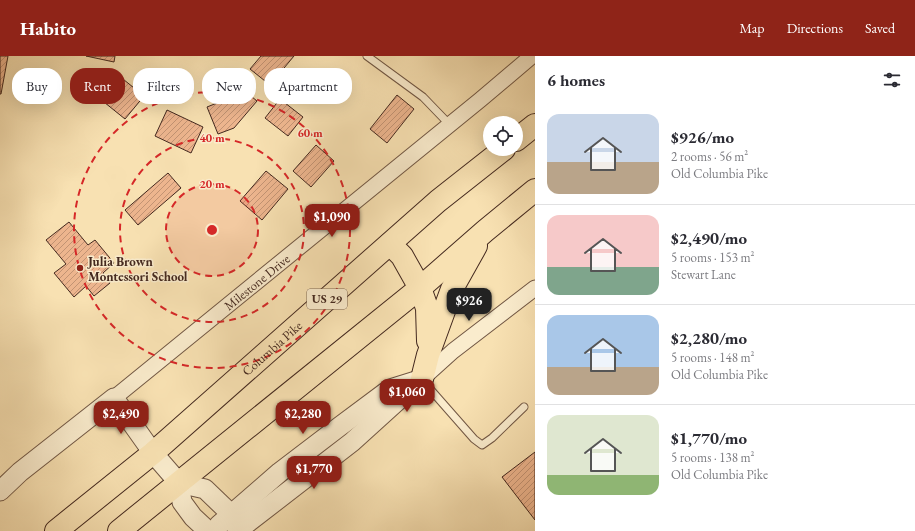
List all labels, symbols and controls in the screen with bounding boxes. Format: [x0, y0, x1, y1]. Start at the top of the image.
text: Habito [20, 16, 76, 41]
text: Map [739, 19, 765, 37]
text: Directions [787, 19, 843, 37]
text: Saved [865, 19, 895, 37]
chip: Buy [12, 68, 62, 104]
chip: Rent [70, 68, 125, 104]
chip: Filters [133, 68, 194, 104]
chip: New [202, 68, 256, 104]
chip: Apartment [264, 68, 352, 104]
text: 6 homes [547, 69, 605, 91]
icon: filters [881, 69, 903, 91]
map controls [483, 116, 523, 156]
button: locate [483, 116, 523, 156]
text: 60 m [297, 125, 323, 141]
text: $926/mo [671, 126, 734, 148]
text: 40 m [199, 130, 225, 146]
icon: home [579, 130, 627, 178]
text: 2 rooms · 56 m² [671, 148, 748, 165]
text: Old Columbia Pike [671, 165, 768, 182]
text: 20 m [199, 176, 225, 192]
pin: $1,090 [299, 204, 365, 238]
text: $1,090 [314, 208, 350, 225]
centre of rings [205, 223, 219, 237]
text: $2,490/mo [671, 227, 747, 249]
icon: home [579, 231, 627, 279]
text: 5 rooms · 153 m² [671, 249, 755, 266]
street label: Milestone Drive [221, 250, 293, 314]
place label: Julia Brown Montessori School [86, 253, 188, 285]
marker: Julia Brown Montessori School [75, 263, 85, 273]
text: Stewart Lane [671, 266, 736, 283]
pin: $926 [445, 288, 493, 322]
road number: US 29 [307, 289, 347, 309]
text: $926 [456, 292, 482, 309]
street label: Columbia Pike [238, 317, 306, 380]
text: $2,280/mo [671, 327, 747, 349]
icon: home [579, 331, 627, 379]
text: 5 rooms · 148 m² [671, 349, 755, 366]
text: Old Columbia Pike [671, 366, 768, 383]
pin: $1,060 [374, 379, 440, 413]
text: $1,060 [389, 383, 425, 400]
pin: $2,490 [88, 401, 154, 435]
pin: $2,280 [270, 401, 336, 435]
text: $2,490 [103, 405, 139, 422]
text: $2,280 [285, 405, 321, 422]
text: $1,770/mo [671, 427, 747, 449]
icon: home [579, 431, 627, 479]
text: 5 rooms · 138 m² [671, 449, 755, 466]
pin: $1,770 [281, 456, 347, 490]
text: $1,770 [296, 460, 332, 477]
text: Old Columbia Pike [671, 466, 768, 483]

